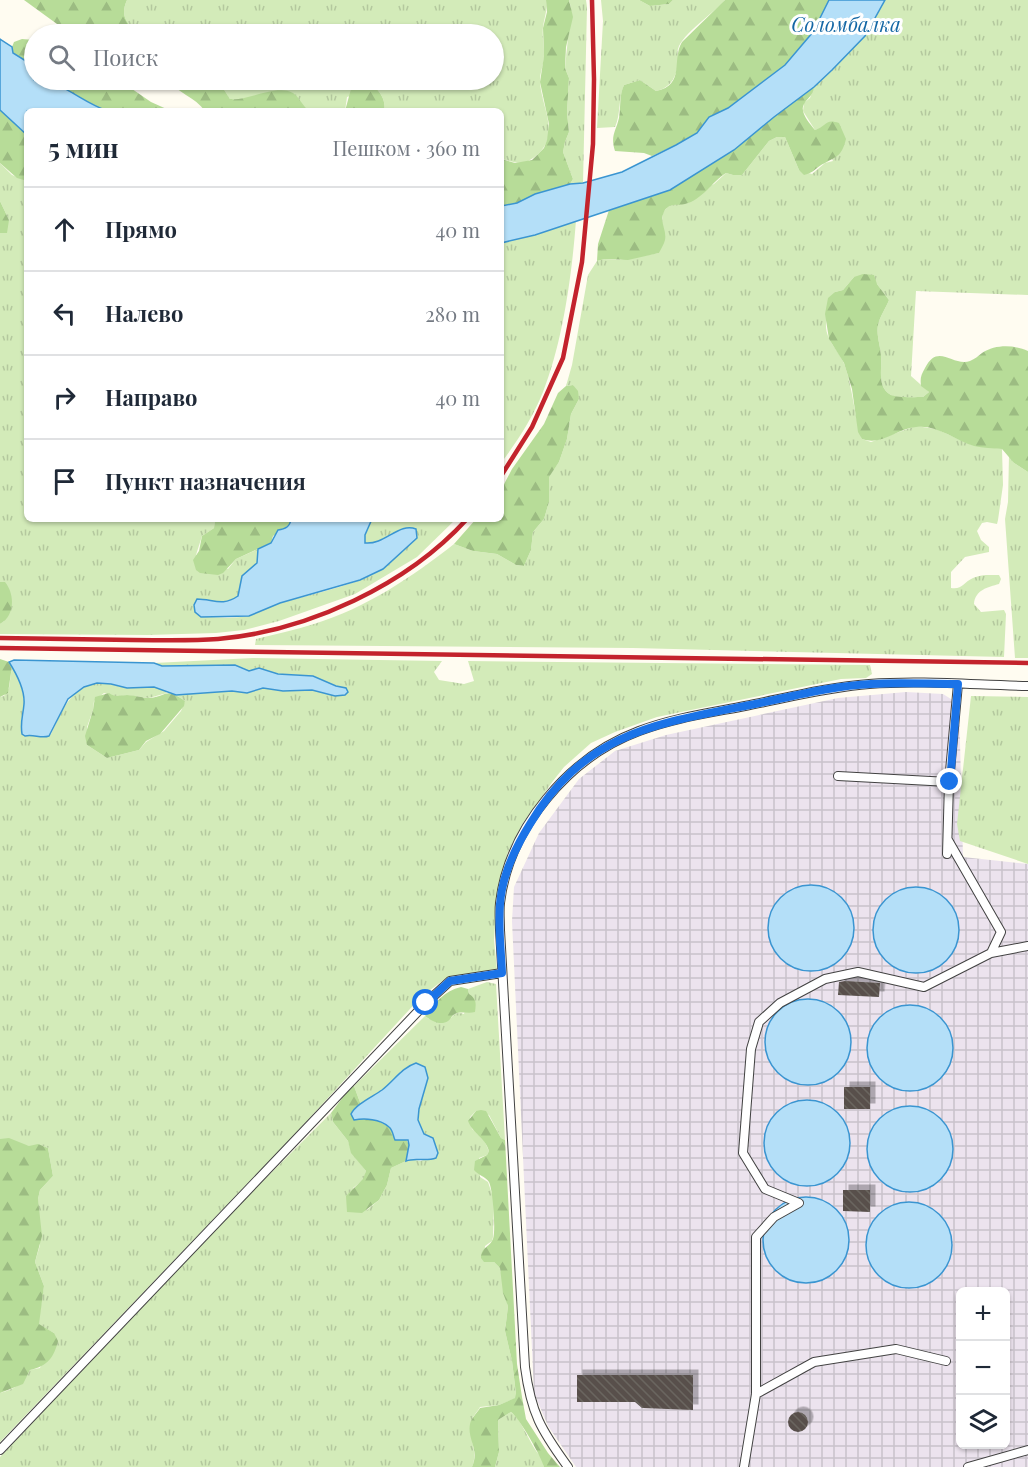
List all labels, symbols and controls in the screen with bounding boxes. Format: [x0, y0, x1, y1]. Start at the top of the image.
water label: Соломбалка [791, 10, 901, 37]
search box [24, 24, 504, 90]
icon: search [45, 41, 78, 74]
text: Поиск [93, 42, 158, 72]
text: 5 мин [48, 130, 119, 165]
text: Пешком · 360 m [333, 134, 480, 161]
icon: ahead [48, 213, 81, 246]
text: Прямо [105, 214, 177, 244]
text: 40 m [435, 216, 480, 243]
icon: left [48, 297, 81, 330]
text: Налево [105, 298, 183, 328]
text: 280 m [425, 300, 480, 327]
icon: right [48, 381, 81, 414]
text: Направо [105, 382, 198, 412]
text: 40 m [435, 384, 480, 411]
icon: arrive [48, 465, 81, 498]
text: Пункт назначения [105, 466, 306, 496]
route end [936, 768, 962, 794]
route start [412, 989, 438, 1015]
map controls [956, 1287, 1010, 1449]
button: + [956, 1287, 1010, 1341]
button: − [956, 1341, 1010, 1395]
button: layers [956, 1395, 1010, 1449]

